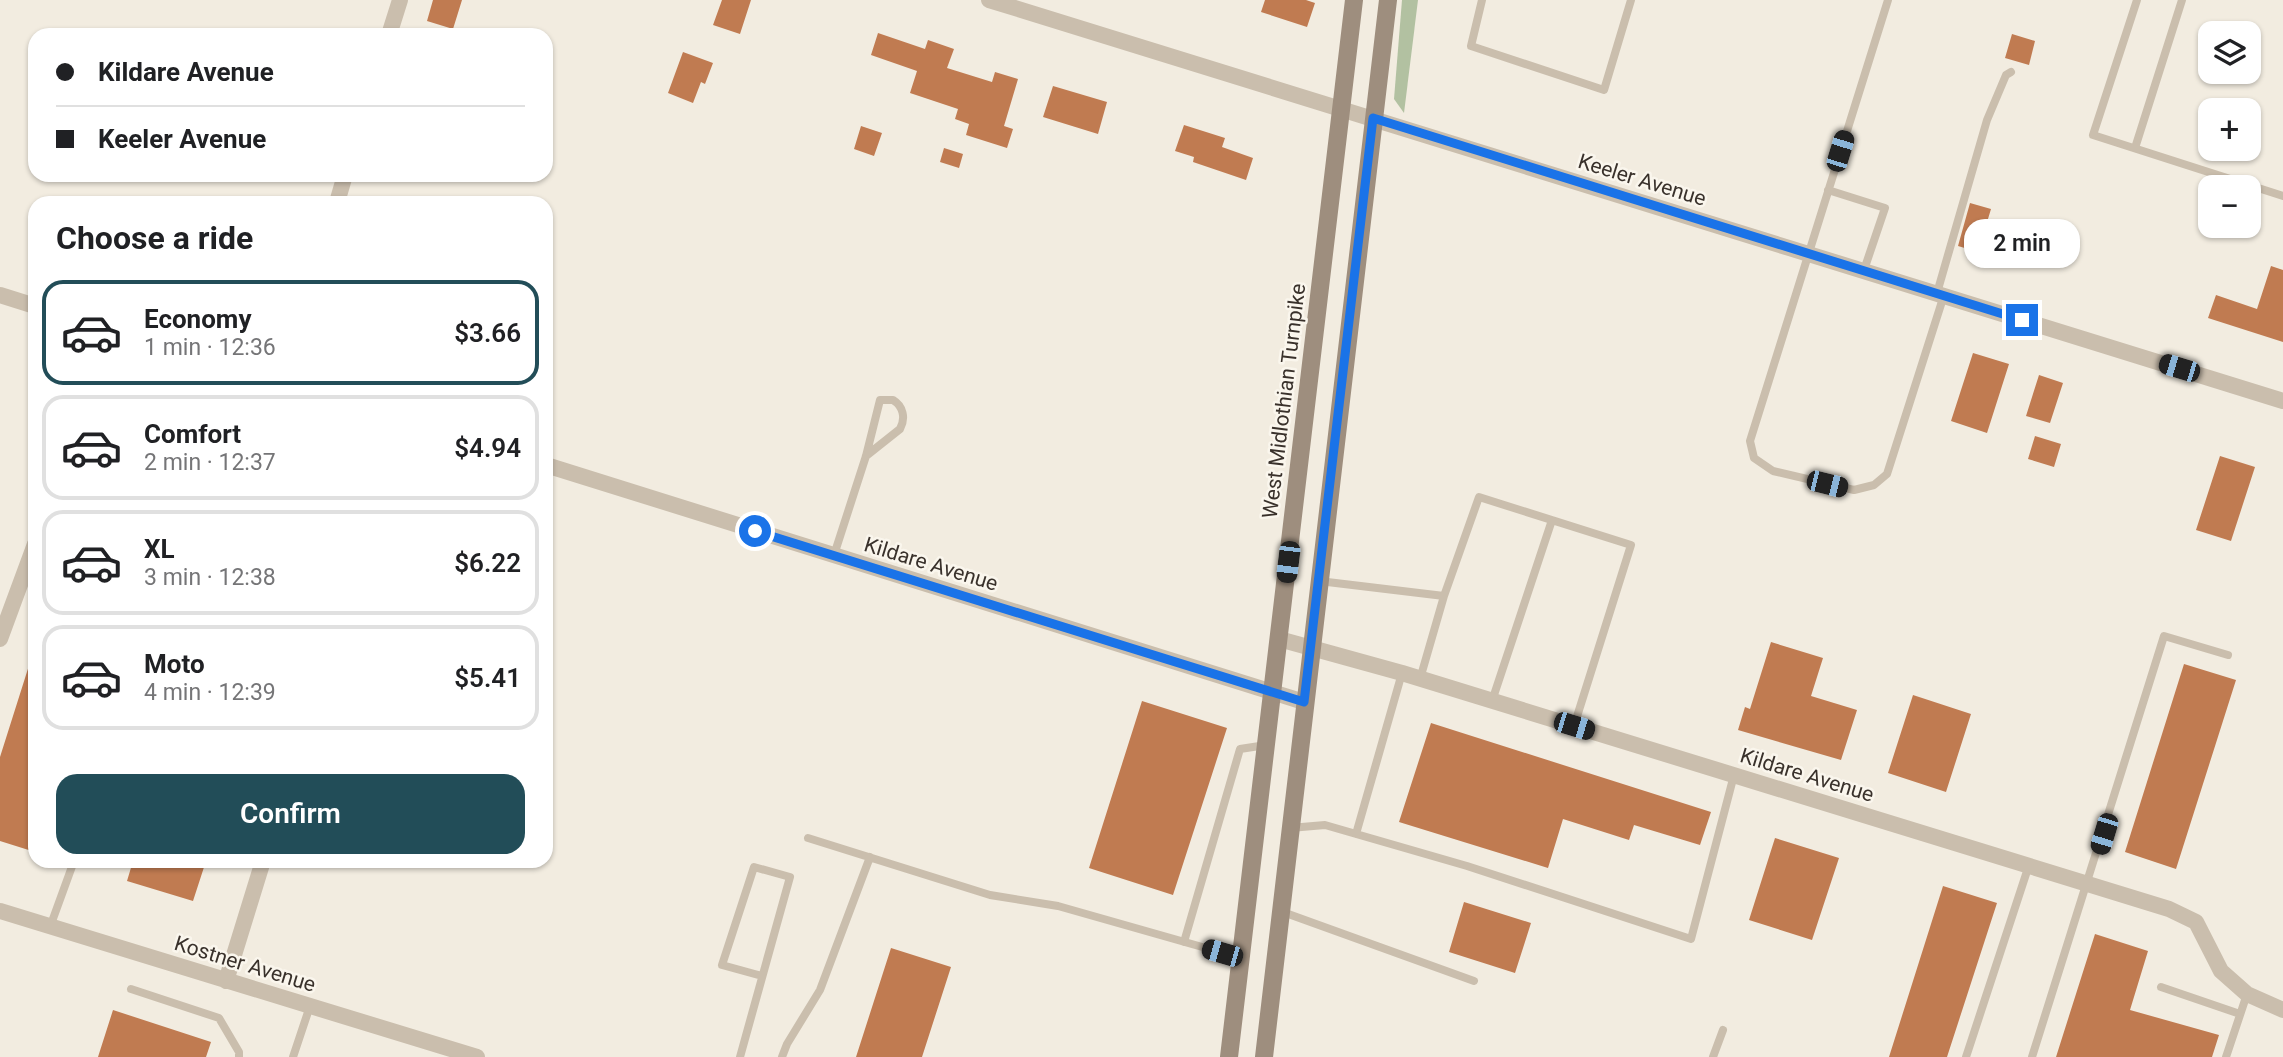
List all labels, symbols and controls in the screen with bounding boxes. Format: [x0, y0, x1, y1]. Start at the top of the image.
map controls [2198, 21, 2261, 238]
button: layers [2198, 21, 2261, 84]
text: Kildare Avenue [98, 57, 274, 87]
button: + [2198, 98, 2261, 161]
text: Keeler Avenue [98, 124, 266, 154]
car [1824, 128, 1857, 174]
street label: Keeler Avenue [1575, 149, 1709, 211]
button: − [2198, 175, 2261, 238]
callout: 2 min [1964, 218, 2080, 268]
text: Choose a ride [56, 219, 253, 257]
text: 2 min [1993, 230, 2051, 257]
street label: West Midlothian Turnpike [1258, 282, 1310, 520]
icon: car [60, 301, 123, 364]
text: Economy [144, 304, 251, 334]
route end [2006, 304, 2038, 336]
text: $3.66 [454, 318, 521, 348]
text: 1 min · 12:36 [144, 334, 276, 361]
car [2156, 352, 2203, 384]
icon: car [60, 416, 123, 479]
text: Comfort [144, 419, 241, 449]
text: $4.94 [454, 433, 521, 463]
text: 2 min · 12:37 [144, 449, 276, 476]
car [1805, 469, 1850, 499]
route start [739, 515, 771, 547]
icon: car [60, 531, 123, 594]
street label: Kildare Avenue [861, 532, 1001, 596]
text: XL [144, 534, 175, 564]
car [1276, 540, 1301, 584]
text: $6.22 [454, 548, 521, 578]
text: 3 min · 12:38 [144, 564, 276, 591]
icon: car [60, 646, 123, 709]
text: Moto [144, 649, 205, 679]
text: $5.41 [454, 663, 521, 693]
text: 4 min · 12:39 [144, 679, 276, 706]
car [1551, 710, 1598, 742]
street label: Kildare Avenue [1737, 743, 1877, 807]
button: Confirm [56, 774, 525, 854]
car [2088, 811, 2121, 857]
street label: Kostner Avenue [172, 931, 318, 997]
car [1199, 937, 1246, 969]

